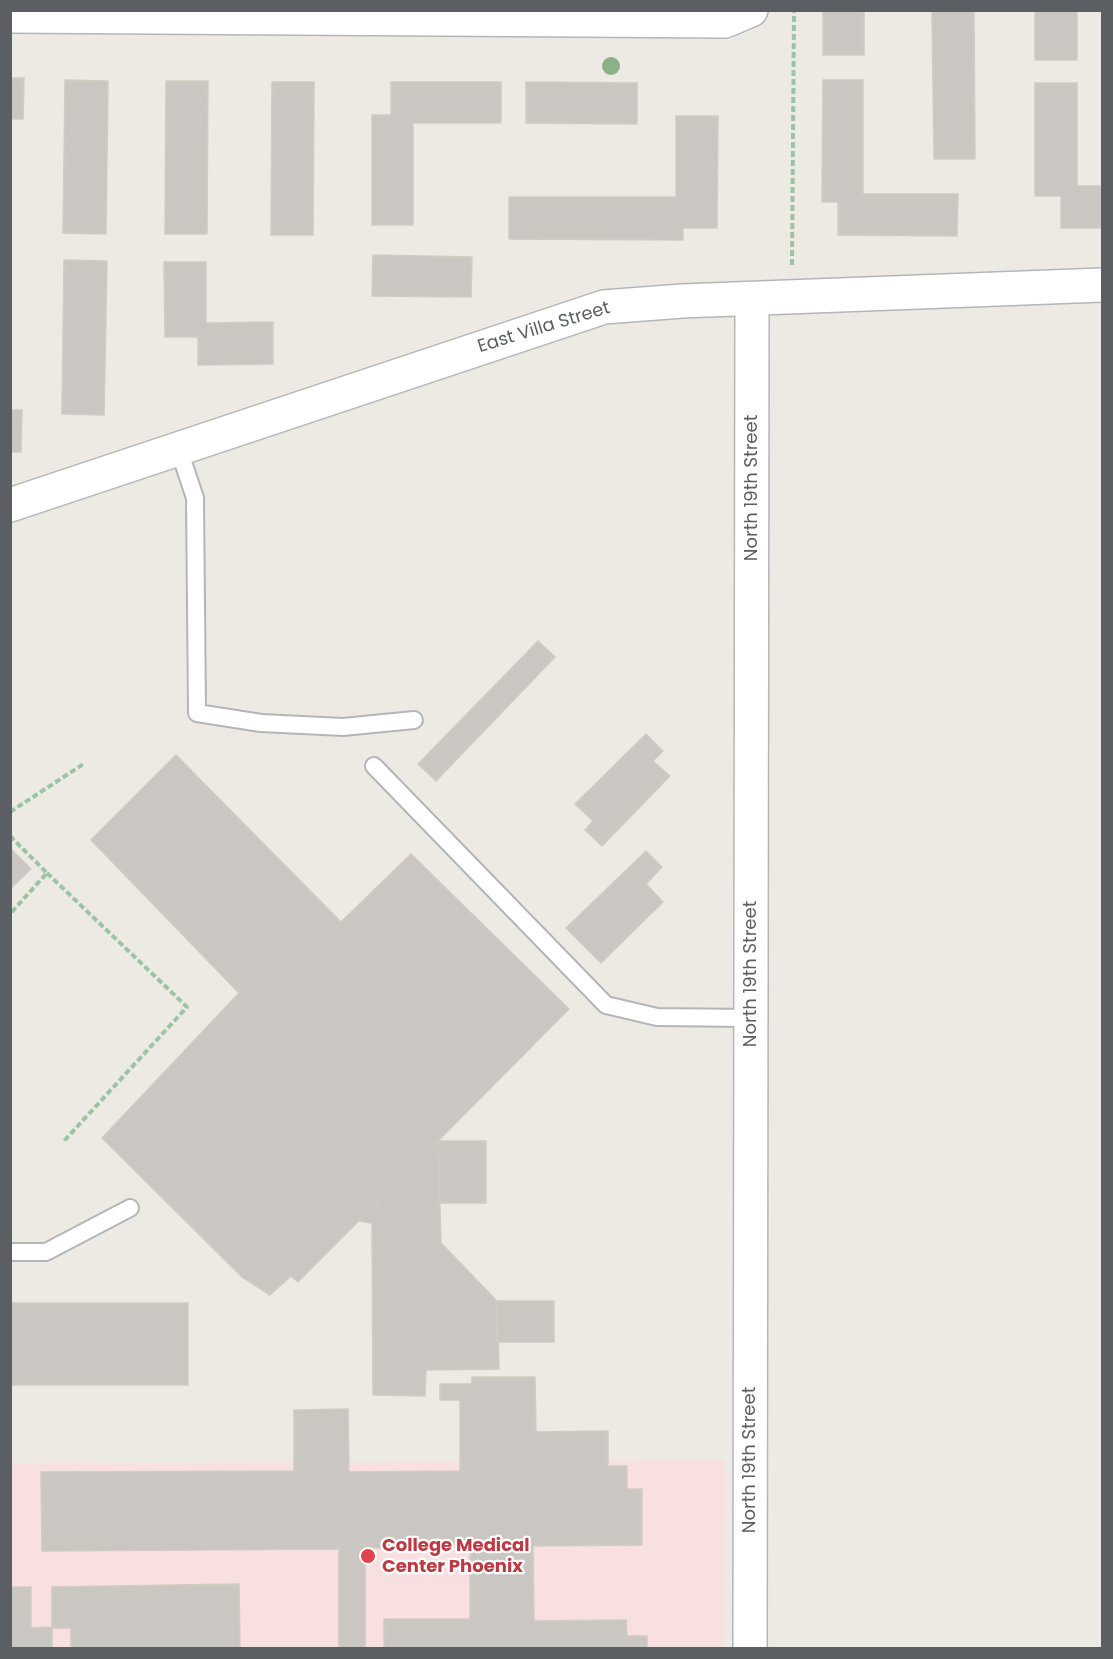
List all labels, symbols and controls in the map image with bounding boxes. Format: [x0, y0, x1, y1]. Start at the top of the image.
street label: East Villa Street [475, 298, 613, 358]
street label: North 19th Street [741, 415, 763, 561]
street label: North 19th Street [740, 901, 762, 1047]
street label: North 19th Street [739, 1387, 761, 1533]
place label: College Medical Center Phoenix [382, 1535, 530, 1578]
marker: College Medical Center Phoenix [359, 1547, 377, 1565]

